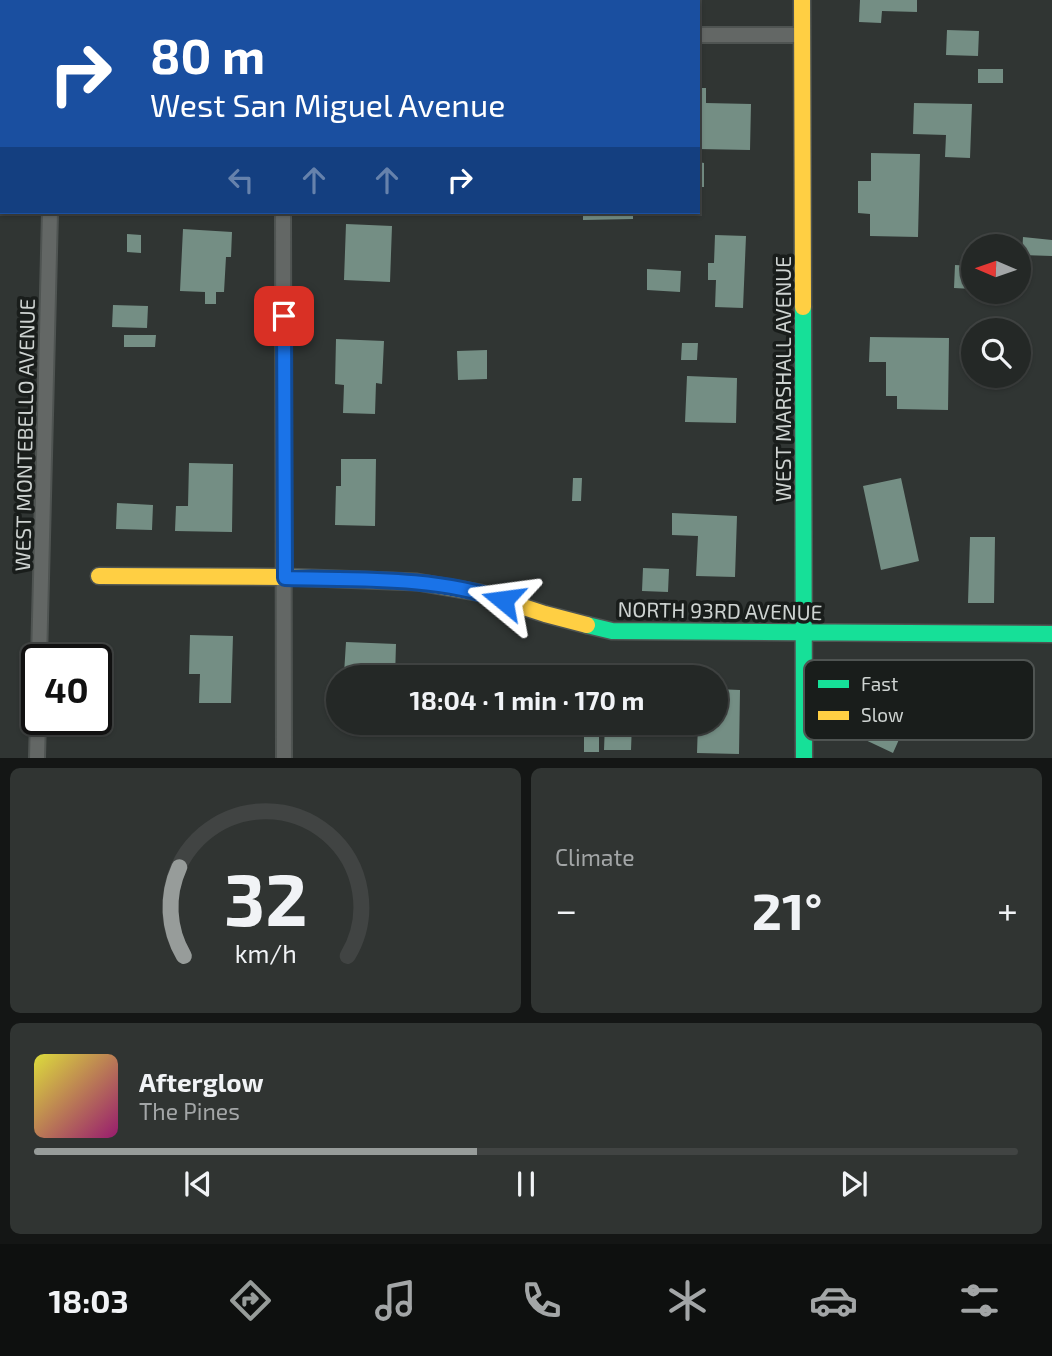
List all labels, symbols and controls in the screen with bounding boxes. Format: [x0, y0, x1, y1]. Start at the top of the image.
text: 80 m [150, 25, 265, 84]
icon: right [35, 28, 126, 119]
text: West San Miguel Avenue [150, 85, 505, 123]
icon: left [222, 161, 260, 199]
icon: ahead [295, 161, 333, 199]
icon: ahead [368, 161, 406, 199]
icon: right [441, 161, 479, 199]
north arrow [961, 234, 1031, 304]
map controls [961, 234, 1031, 388]
street label: WEST MARSHALL AVENUE [770, 256, 795, 502]
pin [254, 286, 314, 346]
icon: arrive [265, 297, 303, 335]
street label: WEST MONTEBELLO AVENUE [9, 298, 39, 572]
button: search [961, 318, 1031, 388]
position arrow [466, 563, 540, 637]
street label: NORTH 93RD AVENUE [617, 596, 823, 624]
speed limit sign: 40 [21, 644, 112, 735]
legend [804, 660, 1034, 740]
text: Fast [861, 672, 898, 695]
text: 18:04 · 1 min · 170 m [409, 684, 645, 715]
text: Slow [861, 703, 904, 726]
text: Climate [555, 843, 635, 871]
text: 32 [224, 854, 307, 942]
text: 21° [752, 878, 822, 940]
text: − [555, 886, 577, 932]
text: + [997, 886, 1018, 932]
text: km/h [234, 938, 297, 968]
text: Afterglow [139, 1066, 264, 1097]
text: The Pines [139, 1097, 240, 1125]
icon: previous [179, 1165, 217, 1203]
icon: pause [507, 1165, 545, 1203]
icon: next [835, 1165, 873, 1203]
icon: directions [226, 1276, 275, 1325]
icon: music [371, 1276, 420, 1325]
icon: phone [517, 1276, 566, 1325]
icon: climate [663, 1276, 712, 1325]
icon: car [809, 1276, 858, 1325]
icon: filters [955, 1276, 1004, 1325]
text: 18:03 [48, 1281, 129, 1319]

